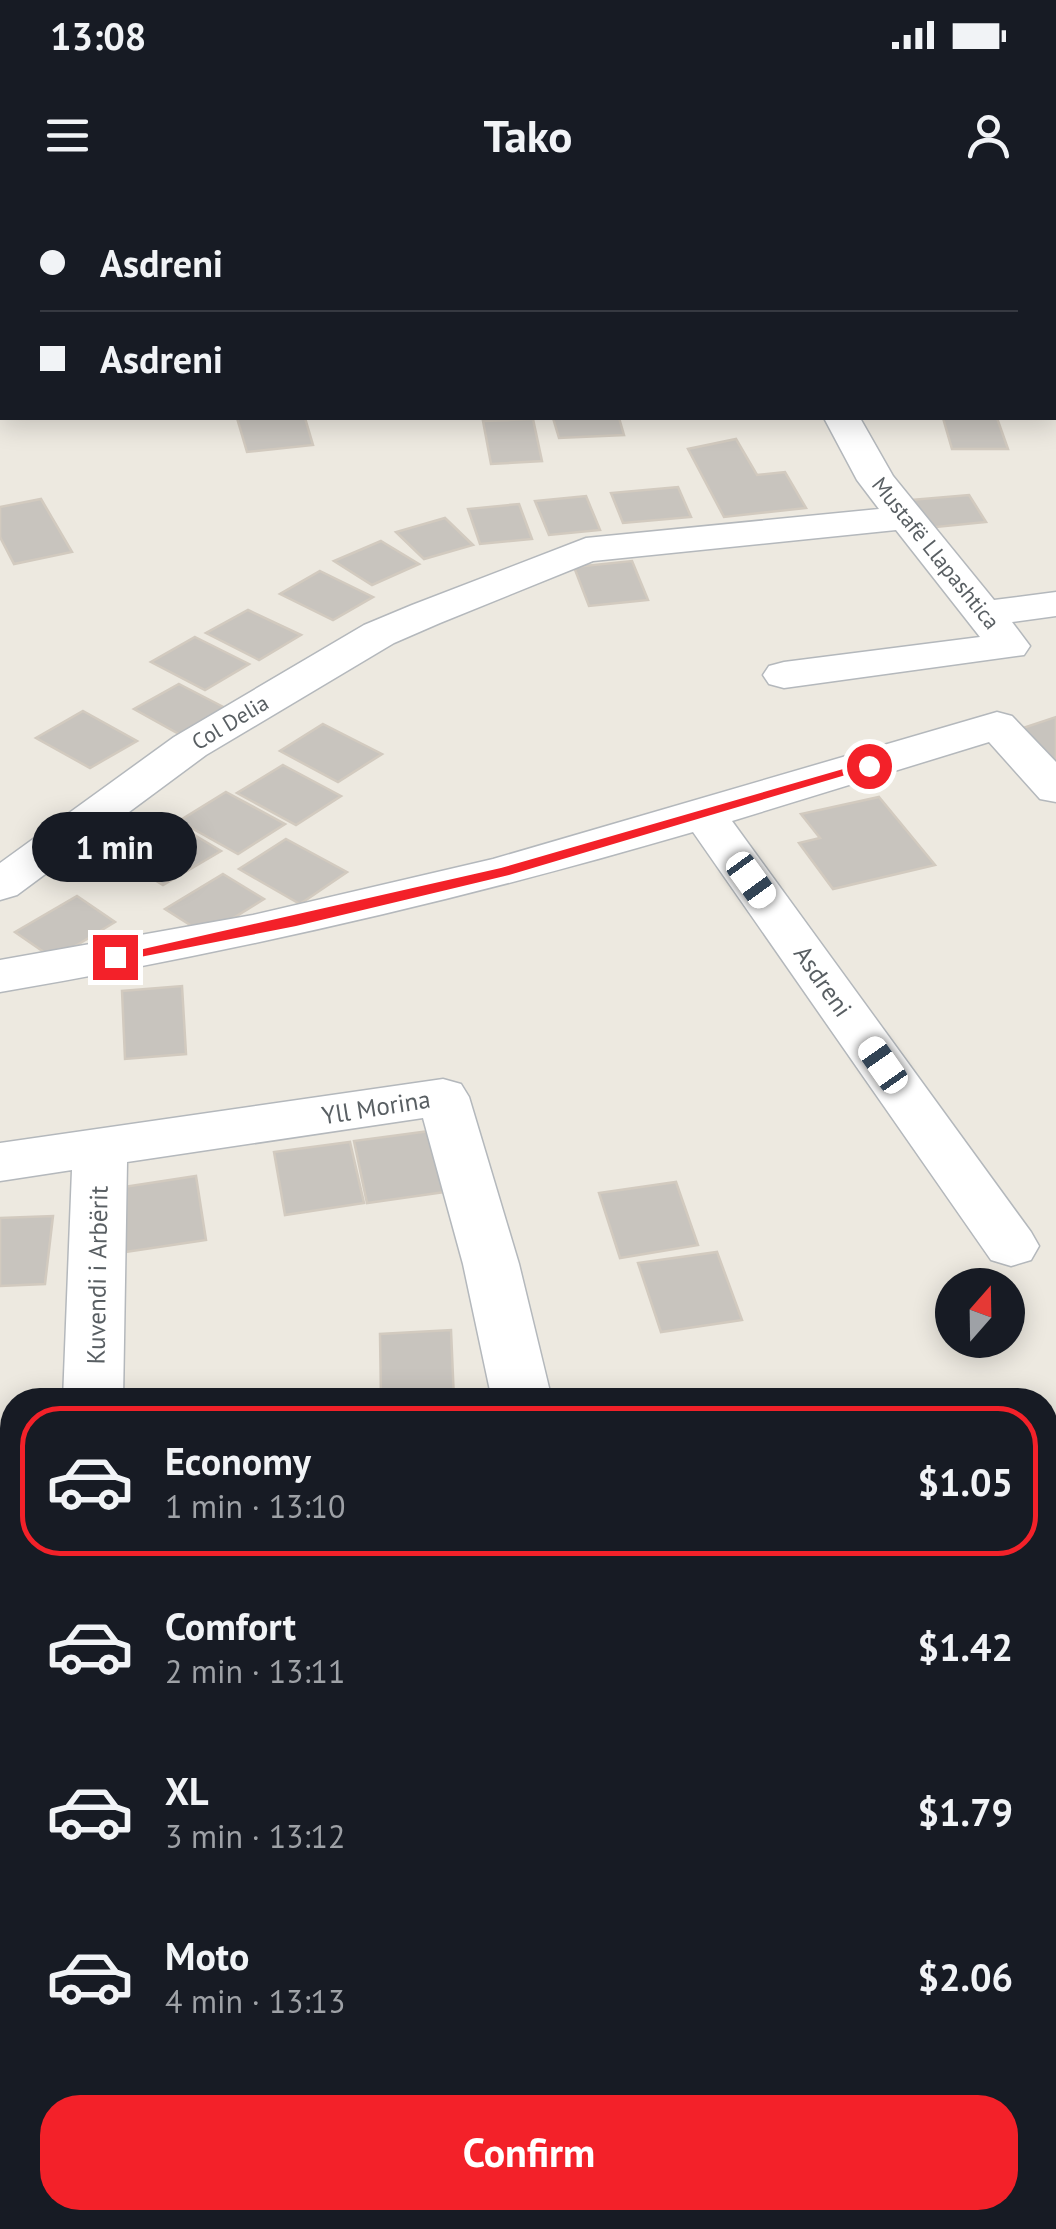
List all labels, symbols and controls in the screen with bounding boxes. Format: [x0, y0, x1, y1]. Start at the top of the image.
text: 13:08 [50, 11, 146, 60]
text: Tako [484, 106, 572, 164]
icon: menu [40, 108, 95, 163]
icon: person [961, 108, 1016, 163]
text: Asdreni [100, 238, 223, 287]
text: Asdreni [100, 334, 223, 383]
street label: Mustafë Llapashtica [866, 471, 1006, 635]
street label: Col Delia [186, 688, 274, 756]
route start [847, 744, 892, 789]
callout: 1 min [32, 812, 198, 882]
text: 1 min [75, 826, 154, 868]
car [721, 847, 781, 913]
route end [93, 935, 138, 980]
street label: Asdreni [787, 939, 859, 1023]
car [854, 1032, 912, 1098]
street label: Yll Morina [319, 1083, 433, 1131]
street label: Kuvendi i Arbërit [79, 1185, 115, 1365]
north arrow [935, 1268, 1025, 1358]
map controls [935, 1268, 1025, 1358]
icon: car [45, 1436, 135, 1526]
text: Economy [165, 1436, 311, 1485]
text: $1.05 [917, 1457, 1013, 1506]
text: 1 min · 13:10 [165, 1485, 345, 1527]
icon: car [45, 1601, 135, 1691]
text: Comfort [165, 1601, 296, 1650]
text: $1.42 [917, 1622, 1013, 1671]
text: 2 min · 13:11 [165, 1650, 345, 1692]
icon: car [45, 1766, 135, 1856]
text: XL [165, 1766, 209, 1815]
text: $1.79 [917, 1787, 1013, 1836]
text: 3 min · 13:12 [165, 1815, 345, 1857]
icon: car [45, 1931, 135, 2021]
text: Moto [165, 1931, 249, 1980]
text: $2.06 [917, 1952, 1013, 2001]
text: 4 min · 13:13 [165, 1980, 345, 2022]
button: Confirm [40, 2095, 1018, 2210]

